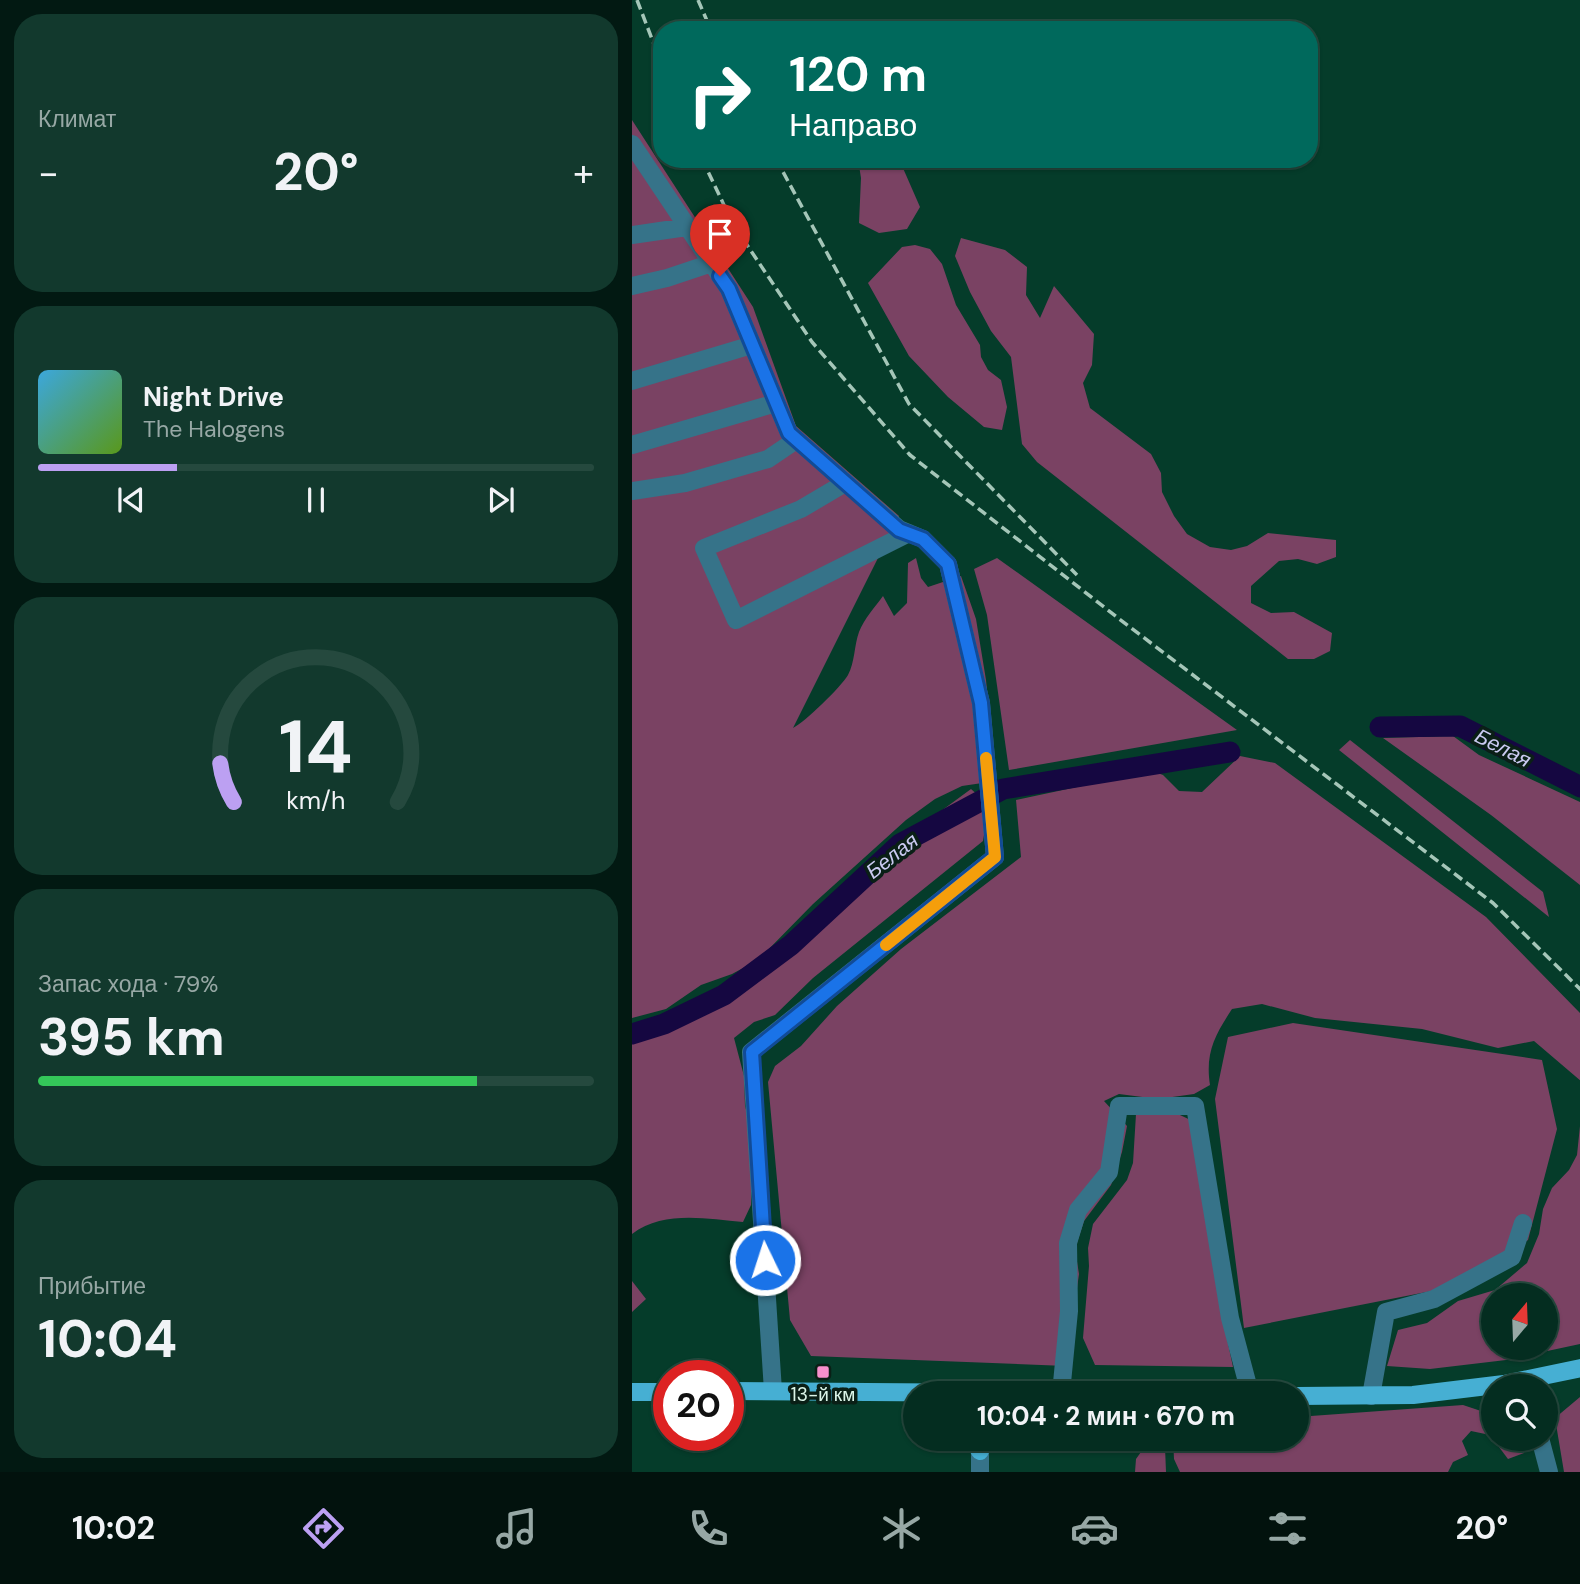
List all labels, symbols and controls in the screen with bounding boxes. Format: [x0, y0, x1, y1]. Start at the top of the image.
text: 120 m [789, 42, 927, 106]
icon: right [674, 49, 765, 140]
text: Климат [38, 104, 116, 134]
text: Направо [789, 104, 917, 146]
text: 20° [273, 138, 359, 206]
text: − [38, 148, 59, 198]
text: + [573, 148, 594, 198]
pin [690, 204, 750, 276]
icon: arrive [701, 215, 739, 253]
text: Night Drive [143, 380, 284, 414]
text: The Halogens [143, 414, 285, 444]
icon: previous [112, 481, 150, 519]
icon: pause [297, 481, 335, 519]
icon: next [482, 481, 520, 519]
text: 14 [279, 700, 353, 795]
water label: Белая [1470, 722, 1536, 774]
text: km/h [286, 784, 346, 817]
water label: Белая [860, 827, 924, 885]
text: Запас хода · 79% [38, 969, 218, 999]
text: 395 km [38, 1003, 225, 1071]
position arrow [728, 1223, 802, 1297]
text: Прибытие [38, 1271, 146, 1301]
north arrow [1481, 1283, 1558, 1360]
map controls [1481, 1283, 1558, 1451]
text: 10:04 [38, 1305, 177, 1373]
speed limit sign: 20 [653, 1360, 744, 1451]
marker: 13-й км [815, 1364, 831, 1380]
button: search [1481, 1374, 1558, 1451]
place label: 13-й км [791, 1382, 855, 1407]
text: 10:04 · 2 мин · 670 m [977, 1399, 1235, 1433]
icon: directions [299, 1504, 348, 1553]
icon: music [492, 1504, 541, 1553]
icon: phone [684, 1504, 733, 1553]
icon: climate [877, 1504, 926, 1553]
icon: car [1070, 1504, 1119, 1553]
icon: filters [1263, 1504, 1312, 1553]
text: 10:02 [72, 1507, 155, 1549]
text: 20° [1456, 1507, 1508, 1549]

